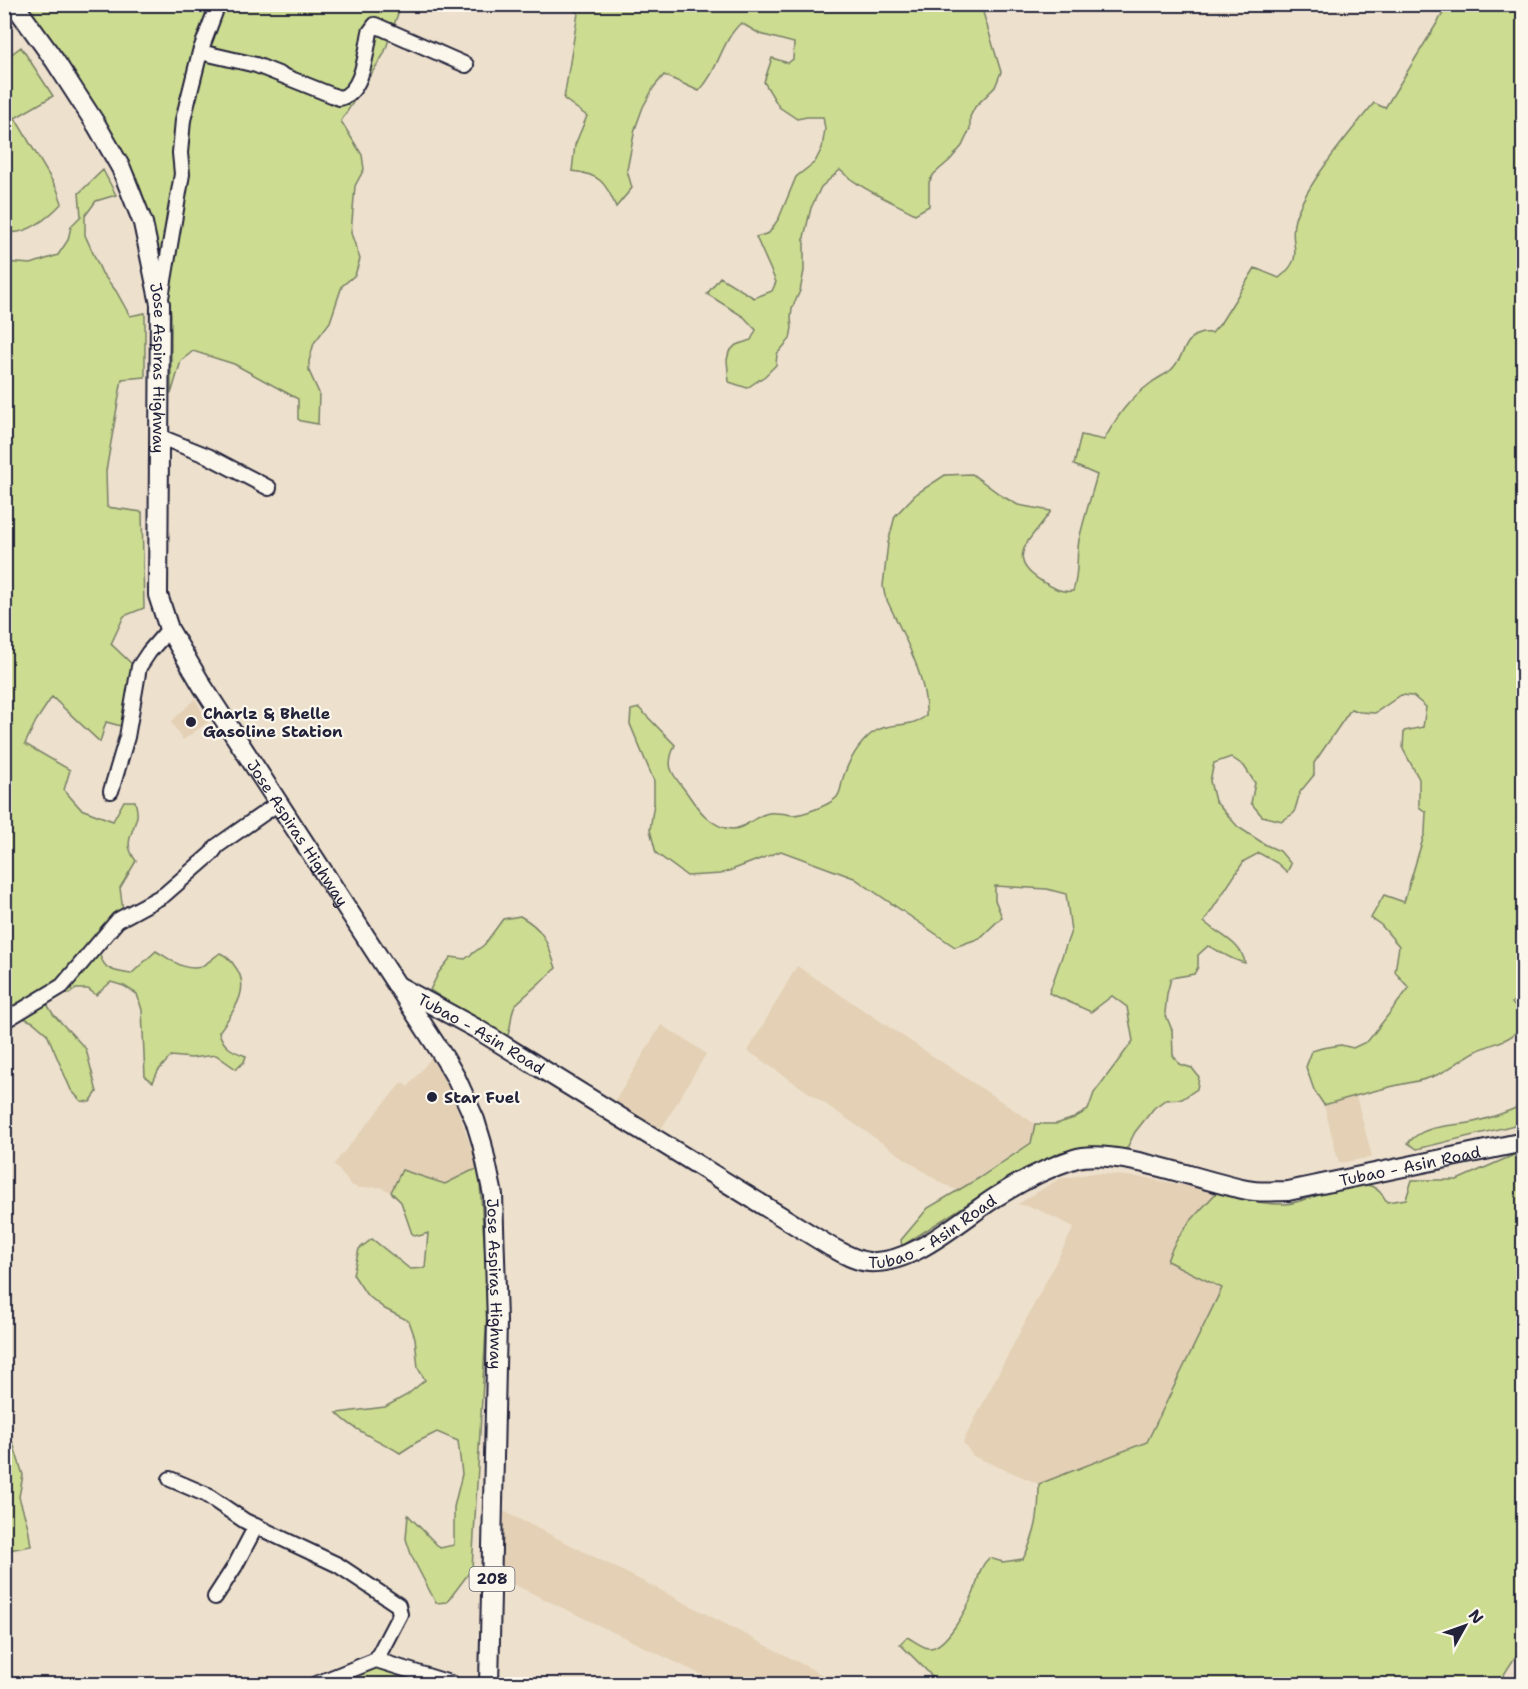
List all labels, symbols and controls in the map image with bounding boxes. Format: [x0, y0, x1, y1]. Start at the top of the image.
street label: Jose Aspiras Highway [145, 281, 170, 454]
place label: Charlz & Bhelle Gasoline Station [203, 703, 343, 742]
marker: Charlz & Bhelle Gasoline Station [184, 715, 198, 729]
street label: Jose Aspiras Highway [242, 756, 353, 911]
street label: Tubao - Asin Road [414, 989, 549, 1079]
place label: Star Fuel [444, 1087, 520, 1108]
marker: Star Fuel [425, 1090, 439, 1104]
street label: Tubao - Asin Road [1338, 1141, 1483, 1191]
street label: Tubao - Asin Road [868, 1190, 1000, 1273]
street label: Jose Aspiras Highway [482, 1198, 507, 1370]
road number: 208 [470, 1567, 514, 1591]
north arrow [1435, 1596, 1495, 1656]
text: N [1464, 1605, 1488, 1628]

